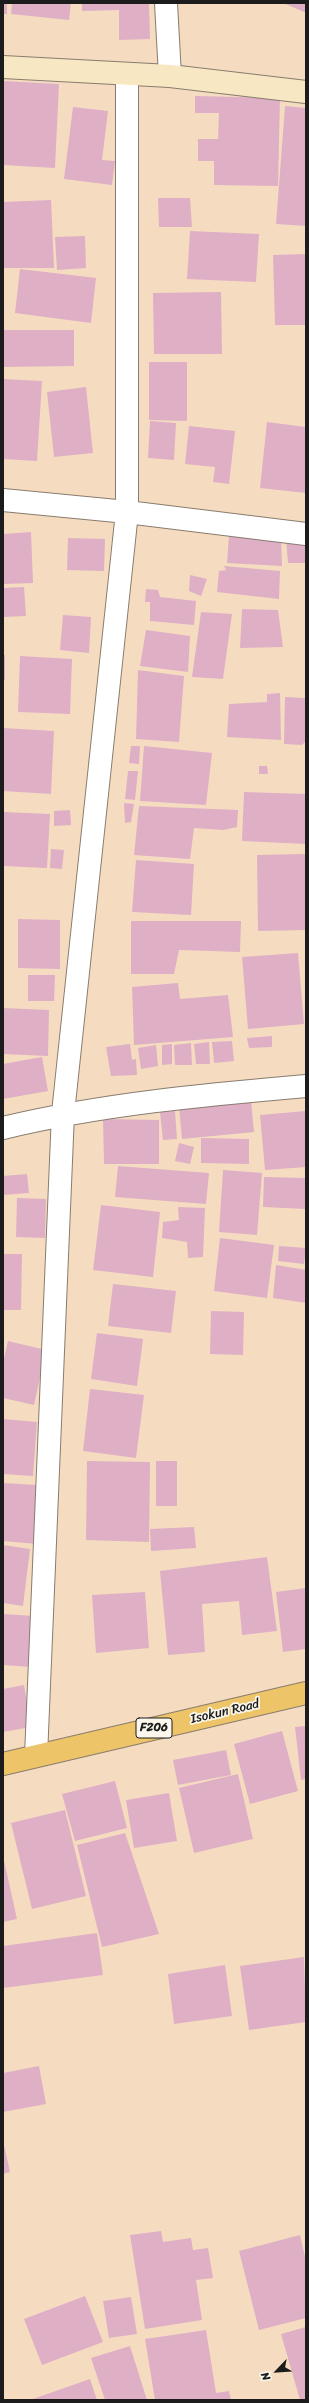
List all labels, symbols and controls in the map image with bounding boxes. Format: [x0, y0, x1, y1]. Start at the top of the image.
street label: Isokun Road [189, 1697, 261, 1727]
road number: F206 [136, 1718, 172, 1738]
north arrow [257, 2351, 297, 2391]
text: N [255, 2369, 276, 2384]

